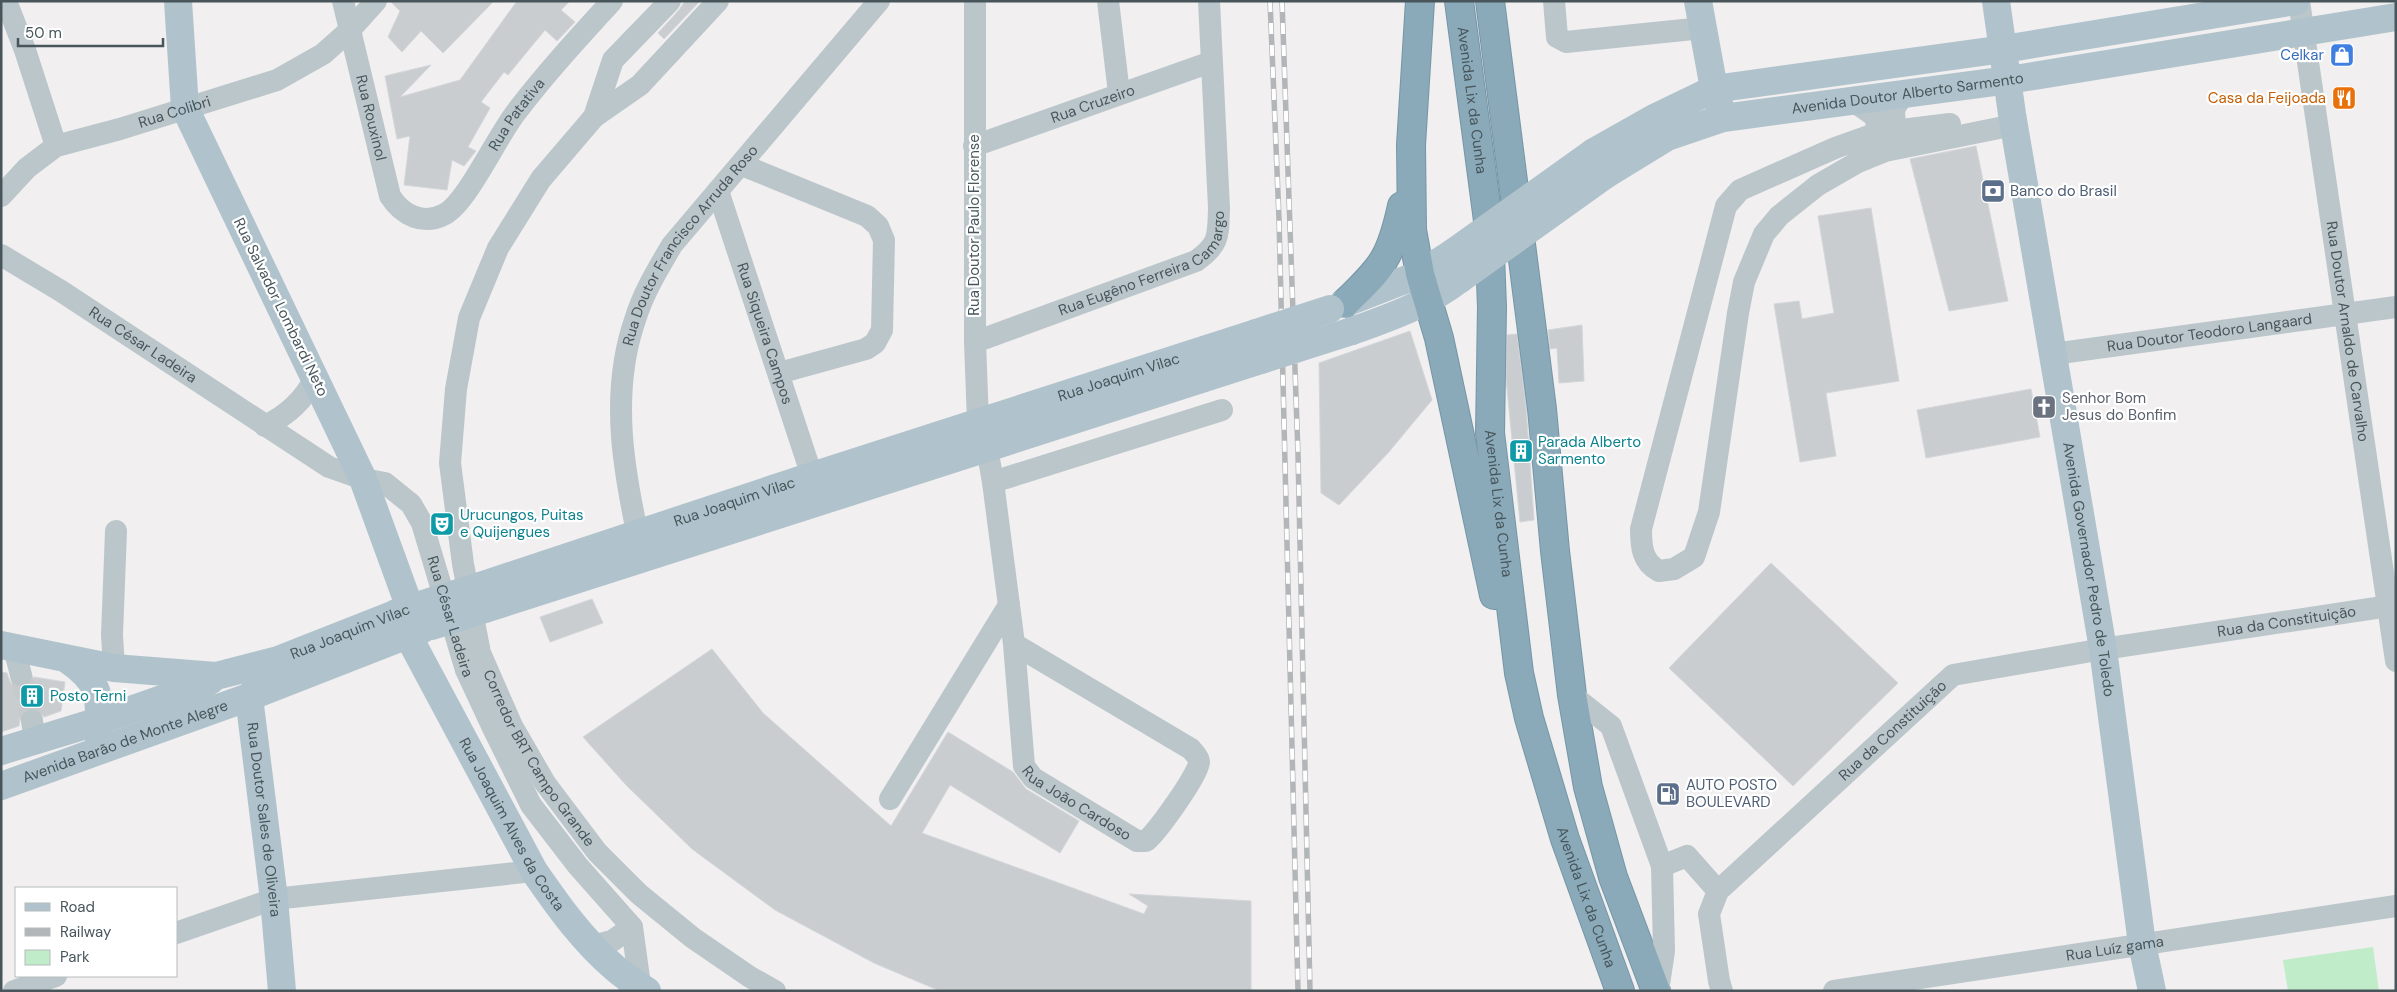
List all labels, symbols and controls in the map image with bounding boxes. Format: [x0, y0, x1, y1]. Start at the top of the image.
scale bar [18, 15, 162, 47]
text: 50 m [25, 23, 62, 43]
street label: Avenida Lix da Cunha [1452, 25, 1492, 175]
shop icon: Celkar [2329, 42, 2355, 68]
place label: Celkar [2280, 45, 2324, 65]
street label: Avenida Doutor Alberto Sarmento [1790, 68, 2025, 119]
street label: Rua Rouxinol [351, 73, 391, 163]
street label: Rua Patativa [484, 74, 549, 155]
street label: Rua Cruzeiro [1048, 80, 1138, 128]
restaurant icon: Casa da Feijoada [2331, 85, 2357, 111]
place label: Casa da Feijoada [2208, 88, 2326, 108]
street label: Rua Colibri [136, 91, 213, 133]
street label: Rua Doutor Paulo Florense [964, 134, 984, 316]
street label: Rua Doutor Francisco Arruda Roso [618, 141, 763, 348]
bank icon: Banco do Brasil [1980, 178, 2006, 204]
place label: Banco do Brasil [2010, 181, 2117, 201]
street label: Rua Eugêno Ferreira Camargo [1056, 210, 1229, 321]
street label: Rua Salvador Lombardi Neto [229, 214, 333, 400]
street label: Rua Doutor Arnaldo de Carvalho [2321, 220, 2374, 443]
street label: Rua Siqueira Campos [732, 260, 798, 407]
street label: Rua César Ladeira [85, 302, 201, 388]
street label: Rua Doutor Teodoro Langaard [2106, 309, 2313, 356]
street label: Rua Joaquim Vilac [1055, 348, 1182, 406]
place label: Senhor Bom Jesus do Bonfim [2062, 388, 2176, 425]
church icon: Senhor Bom Jesus do Bonfim [2031, 394, 2057, 420]
street label: Avenida Lix da Cunha [1480, 429, 1517, 578]
place label: Parada Alberto Sarmento [1538, 432, 1641, 469]
building icon: Parada Alberto Sarmento [1508, 438, 1534, 464]
street label: Avenida Governador Pedro de Toledo [2058, 441, 2119, 698]
street label: Rua Joaquim Vilac [671, 472, 798, 531]
place label: Urucungos, Puitas e Quijengues [460, 505, 583, 542]
theatre icon: Urucungos, Puitas e Quijengues [429, 511, 455, 537]
street label: Rua César Ladeira [422, 553, 478, 681]
street label: Rua Joaquim Vilac [287, 599, 413, 664]
street label: Rua da Constituição [2216, 601, 2357, 642]
street label: Corredor BRT Campo Grande [478, 666, 599, 851]
street label: Rua da Constituição [1834, 676, 1951, 785]
building icon: Posto Terni [19, 683, 45, 709]
place label: Posto Terni [50, 686, 126, 706]
street label: Avenida Barão de Monte Alegre [20, 695, 231, 788]
street label: Rua Doutor Sales de Oliveira [242, 721, 286, 918]
street label: Rua Joaquim Alves da Costa [454, 734, 569, 915]
street label: Rua João Cardoso [1017, 762, 1135, 845]
place label: AUTO POSTO BOULEVARD [1686, 775, 1777, 812]
fuel station icon: AUTO POSTO BOULEVARD [1655, 781, 1681, 807]
street label: Avenida Lix da Cunha [1552, 824, 1621, 970]
legend [15, 887, 178, 977]
text: Road [60, 897, 95, 917]
text: Railway [60, 922, 112, 942]
street label: Rua Luíz gama [2065, 931, 2165, 966]
text: Park [60, 947, 90, 967]

